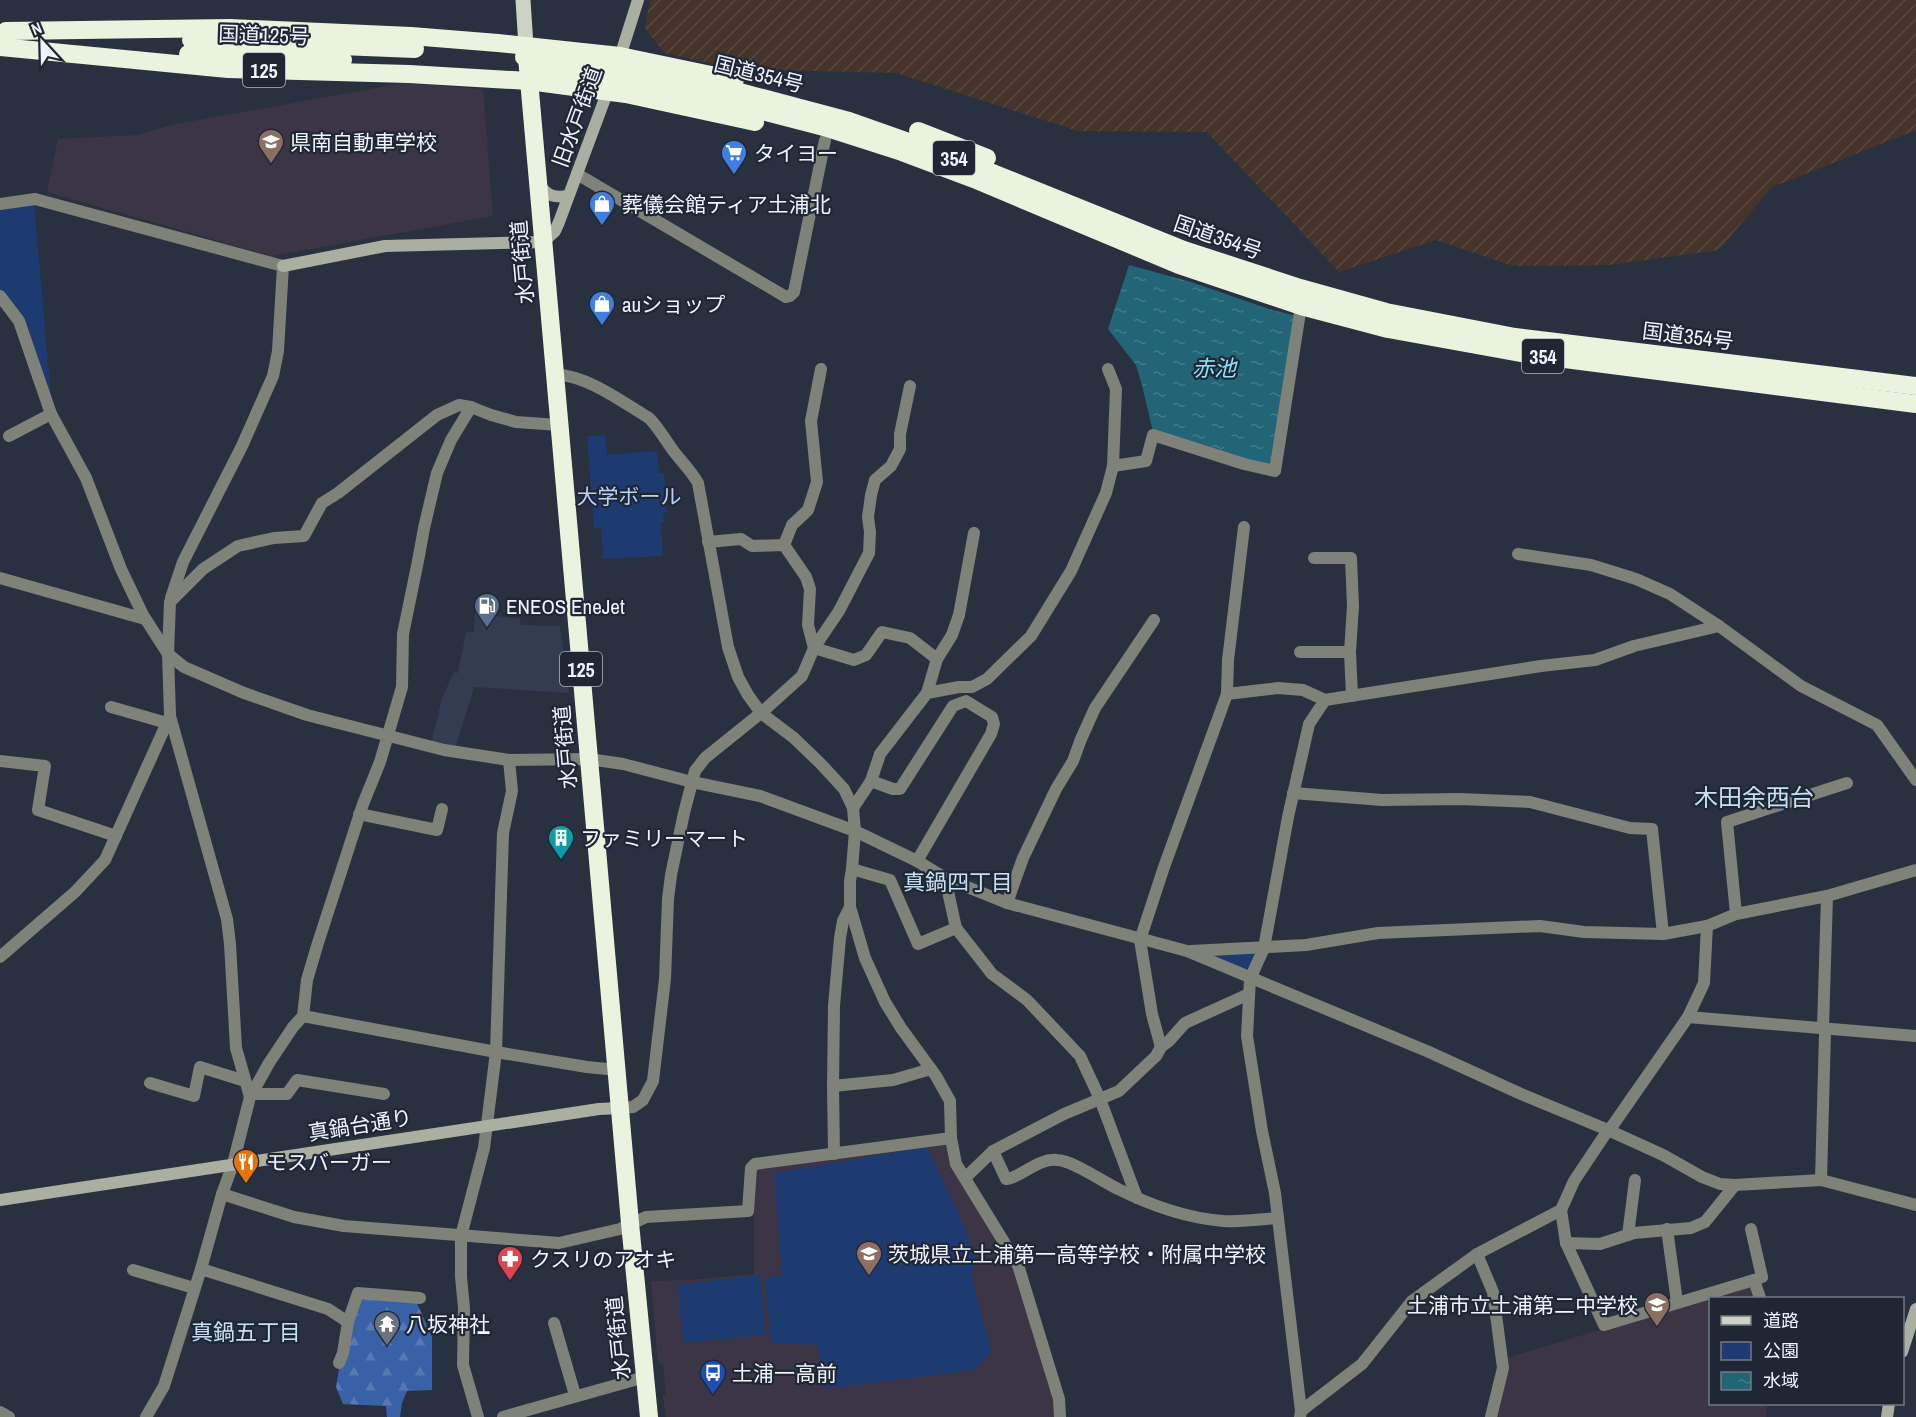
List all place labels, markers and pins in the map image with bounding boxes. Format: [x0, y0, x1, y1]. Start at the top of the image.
school or university icon: 県南自動車学校 [256, 127, 286, 165]
place label: 県南自動車学校 [290, 128, 437, 157]
supermarket icon: タイヨー [719, 138, 749, 176]
place label: タイヨー [754, 139, 838, 168]
shop icon: 葬儀会館ティア土浦北 [587, 189, 617, 227]
place label: 葬儀会館ティア土浦北 [622, 190, 831, 219]
shop icon: auショップ [587, 289, 617, 327]
place label: auショップ [622, 290, 725, 319]
fuel station icon: ENEOS EneJet [472, 591, 502, 629]
place label: ENEOS EneJet [506, 592, 625, 621]
building icon: ファミリーマート [546, 823, 576, 861]
place label: ファミリーマート [580, 824, 748, 853]
restaurant icon: モスバーガー [231, 1147, 261, 1185]
place label: モスバーガー [266, 1148, 392, 1177]
school or university icon: 茨城県立土浦第一高等学校・附属中学校 [854, 1239, 884, 1277]
place label: 茨城県立土浦第一高等学校・附属中学校 [888, 1240, 1266, 1269]
pharmacy icon: クスリのアオキ [495, 1244, 525, 1282]
place label: クスリのアオキ [530, 1245, 676, 1274]
school or university icon: 土浦市立土浦第二中学校 [1642, 1290, 1672, 1328]
place label: 土浦市立土浦第二中学校 [1407, 1291, 1638, 1320]
temple icon: 八坂神社 [372, 1309, 402, 1347]
place label: 八坂神社 [406, 1310, 490, 1339]
bus stop icon: 土浦一高前 [698, 1358, 728, 1396]
place label: 土浦一高前 [732, 1359, 837, 1388]

